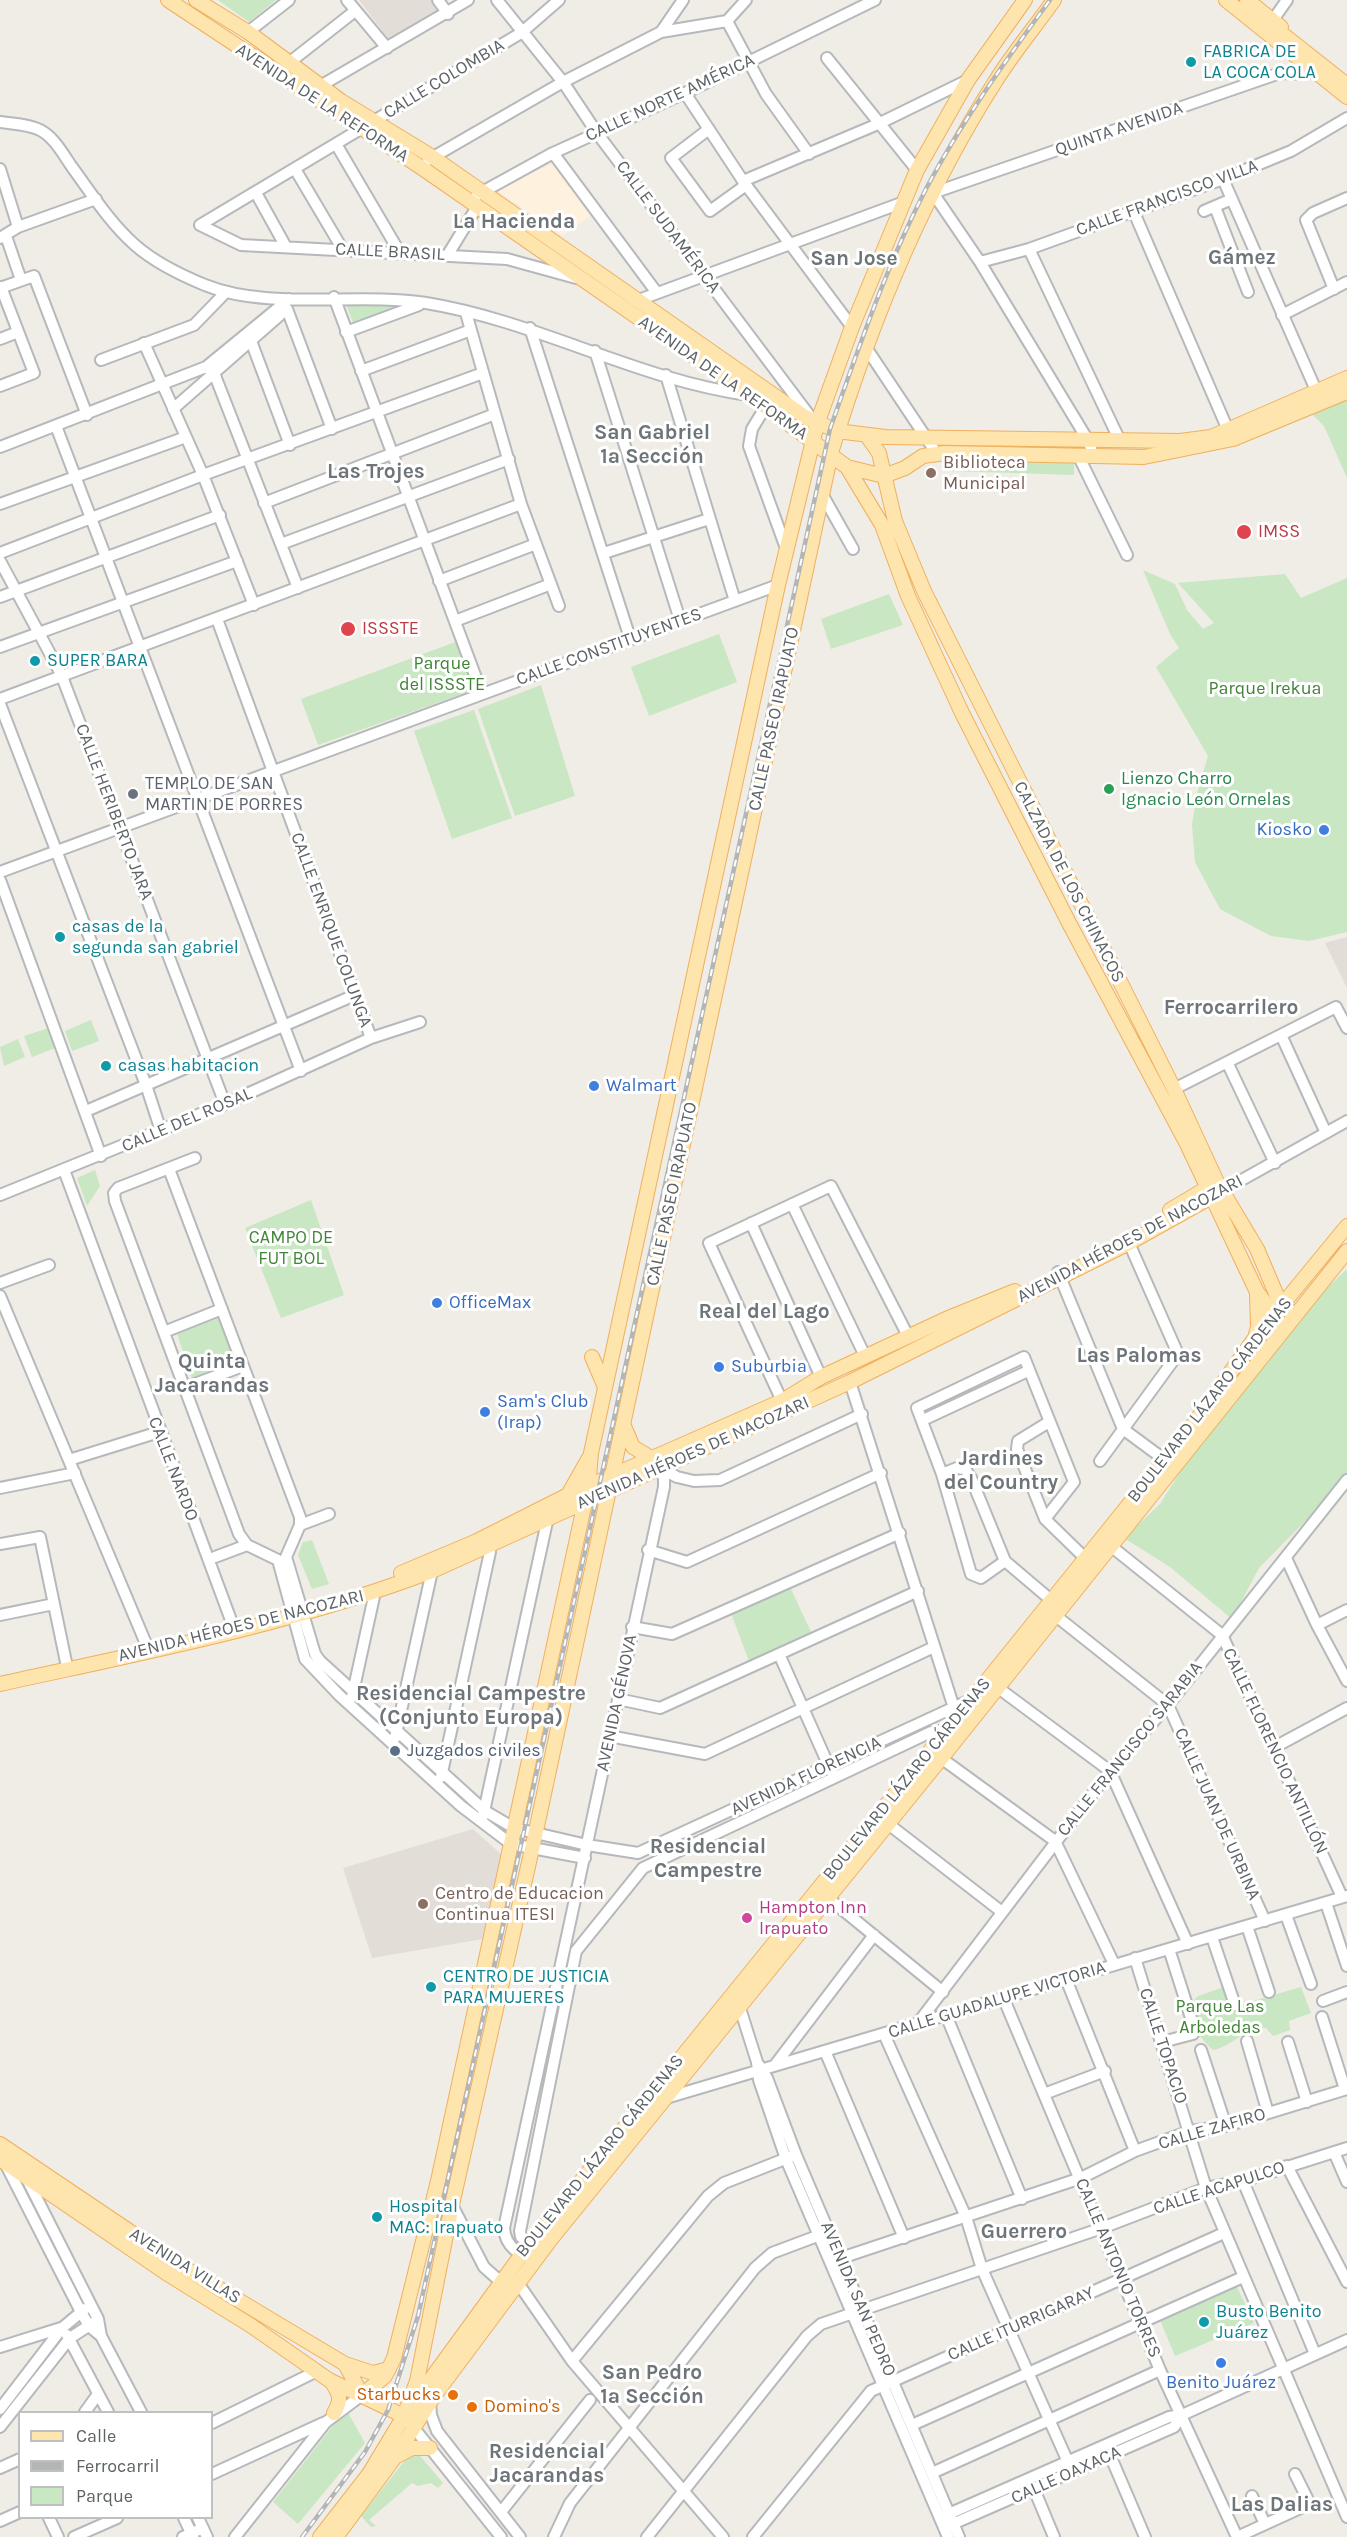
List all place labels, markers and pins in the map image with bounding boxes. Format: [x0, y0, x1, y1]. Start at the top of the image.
place label: FABRICA DE LA COCA COLA [1203, 41, 1316, 84]
marker: FABRICA DE LA COCA COLA [1184, 55, 1198, 69]
place label: Biblioteca Municipal [943, 452, 1026, 494]
marker: Biblioteca Municipal [924, 466, 938, 480]
place label: IMSS [1258, 521, 1300, 543]
marker: IMSS [1235, 523, 1253, 541]
place label: ISSSTE [362, 618, 419, 640]
marker: ISSSTE [339, 620, 357, 638]
place label: SUPER BARA [47, 650, 148, 672]
marker: SUPER BARA [28, 654, 42, 668]
place label: Lienzo Charro Ignacio León Ornelas [1121, 768, 1291, 810]
place label: TEMPLO DE SAN MARTIN DE PORRES [145, 773, 303, 816]
marker: Lienzo Charro Ignacio León Ornelas [1102, 782, 1116, 796]
marker: TEMPLO DE SAN MARTIN DE PORRES [126, 787, 140, 801]
place label: Kiosko [1256, 819, 1312, 841]
marker: Kiosko [1317, 823, 1331, 837]
place label: casas de la segunda san gabriel [72, 916, 239, 958]
marker: casas de la segunda san gabriel [53, 930, 67, 944]
place label: casas habitacion [118, 1055, 259, 1077]
marker: casas habitacion [99, 1059, 113, 1073]
place label: Walmart [606, 1075, 676, 1097]
marker: Walmart [587, 1079, 601, 1093]
place label: OfficeMax [449, 1292, 531, 1314]
marker: OfficeMax [430, 1296, 444, 1310]
place label: Suburbia [731, 1356, 807, 1378]
marker: Suburbia [712, 1360, 726, 1374]
place label: Sam's Club (Irap) [497, 1391, 588, 1434]
marker: Sam's Club (Irap) [478, 1405, 492, 1419]
place label: Juzgados civiles [407, 1740, 541, 1762]
marker: Juzgados civiles [388, 1744, 402, 1758]
place label: Centro de Educacion Continua ITESI [435, 1883, 604, 1926]
marker: Centro de Educacion Continua ITESI [416, 1897, 430, 1911]
place label: Hampton Inn Irapuato [759, 1897, 867, 1940]
marker: Hampton Inn Irapuato [740, 1911, 754, 1925]
place label: CENTRO DE JUSTICIA PARA MUJERES [443, 1966, 609, 2008]
marker: CENTRO DE JUSTICIA PARA MUJERES [424, 1980, 438, 1994]
place label: Hospital MAC: Irapuato [389, 2196, 503, 2238]
marker: Hospital MAC: Irapuato [370, 2210, 384, 2224]
place label: Busto Benito Juárez [1216, 2301, 1322, 2344]
marker: Busto Benito Juárez [1197, 2315, 1211, 2329]
marker: Benito Juárez [1214, 2356, 1228, 2370]
place label: Benito Juárez [1166, 2372, 1276, 2394]
place label: Starbucks [356, 2384, 441, 2406]
marker: Starbucks [446, 2388, 460, 2402]
place label: Domino's [484, 2396, 561, 2418]
marker: Domino's [465, 2400, 479, 2414]

